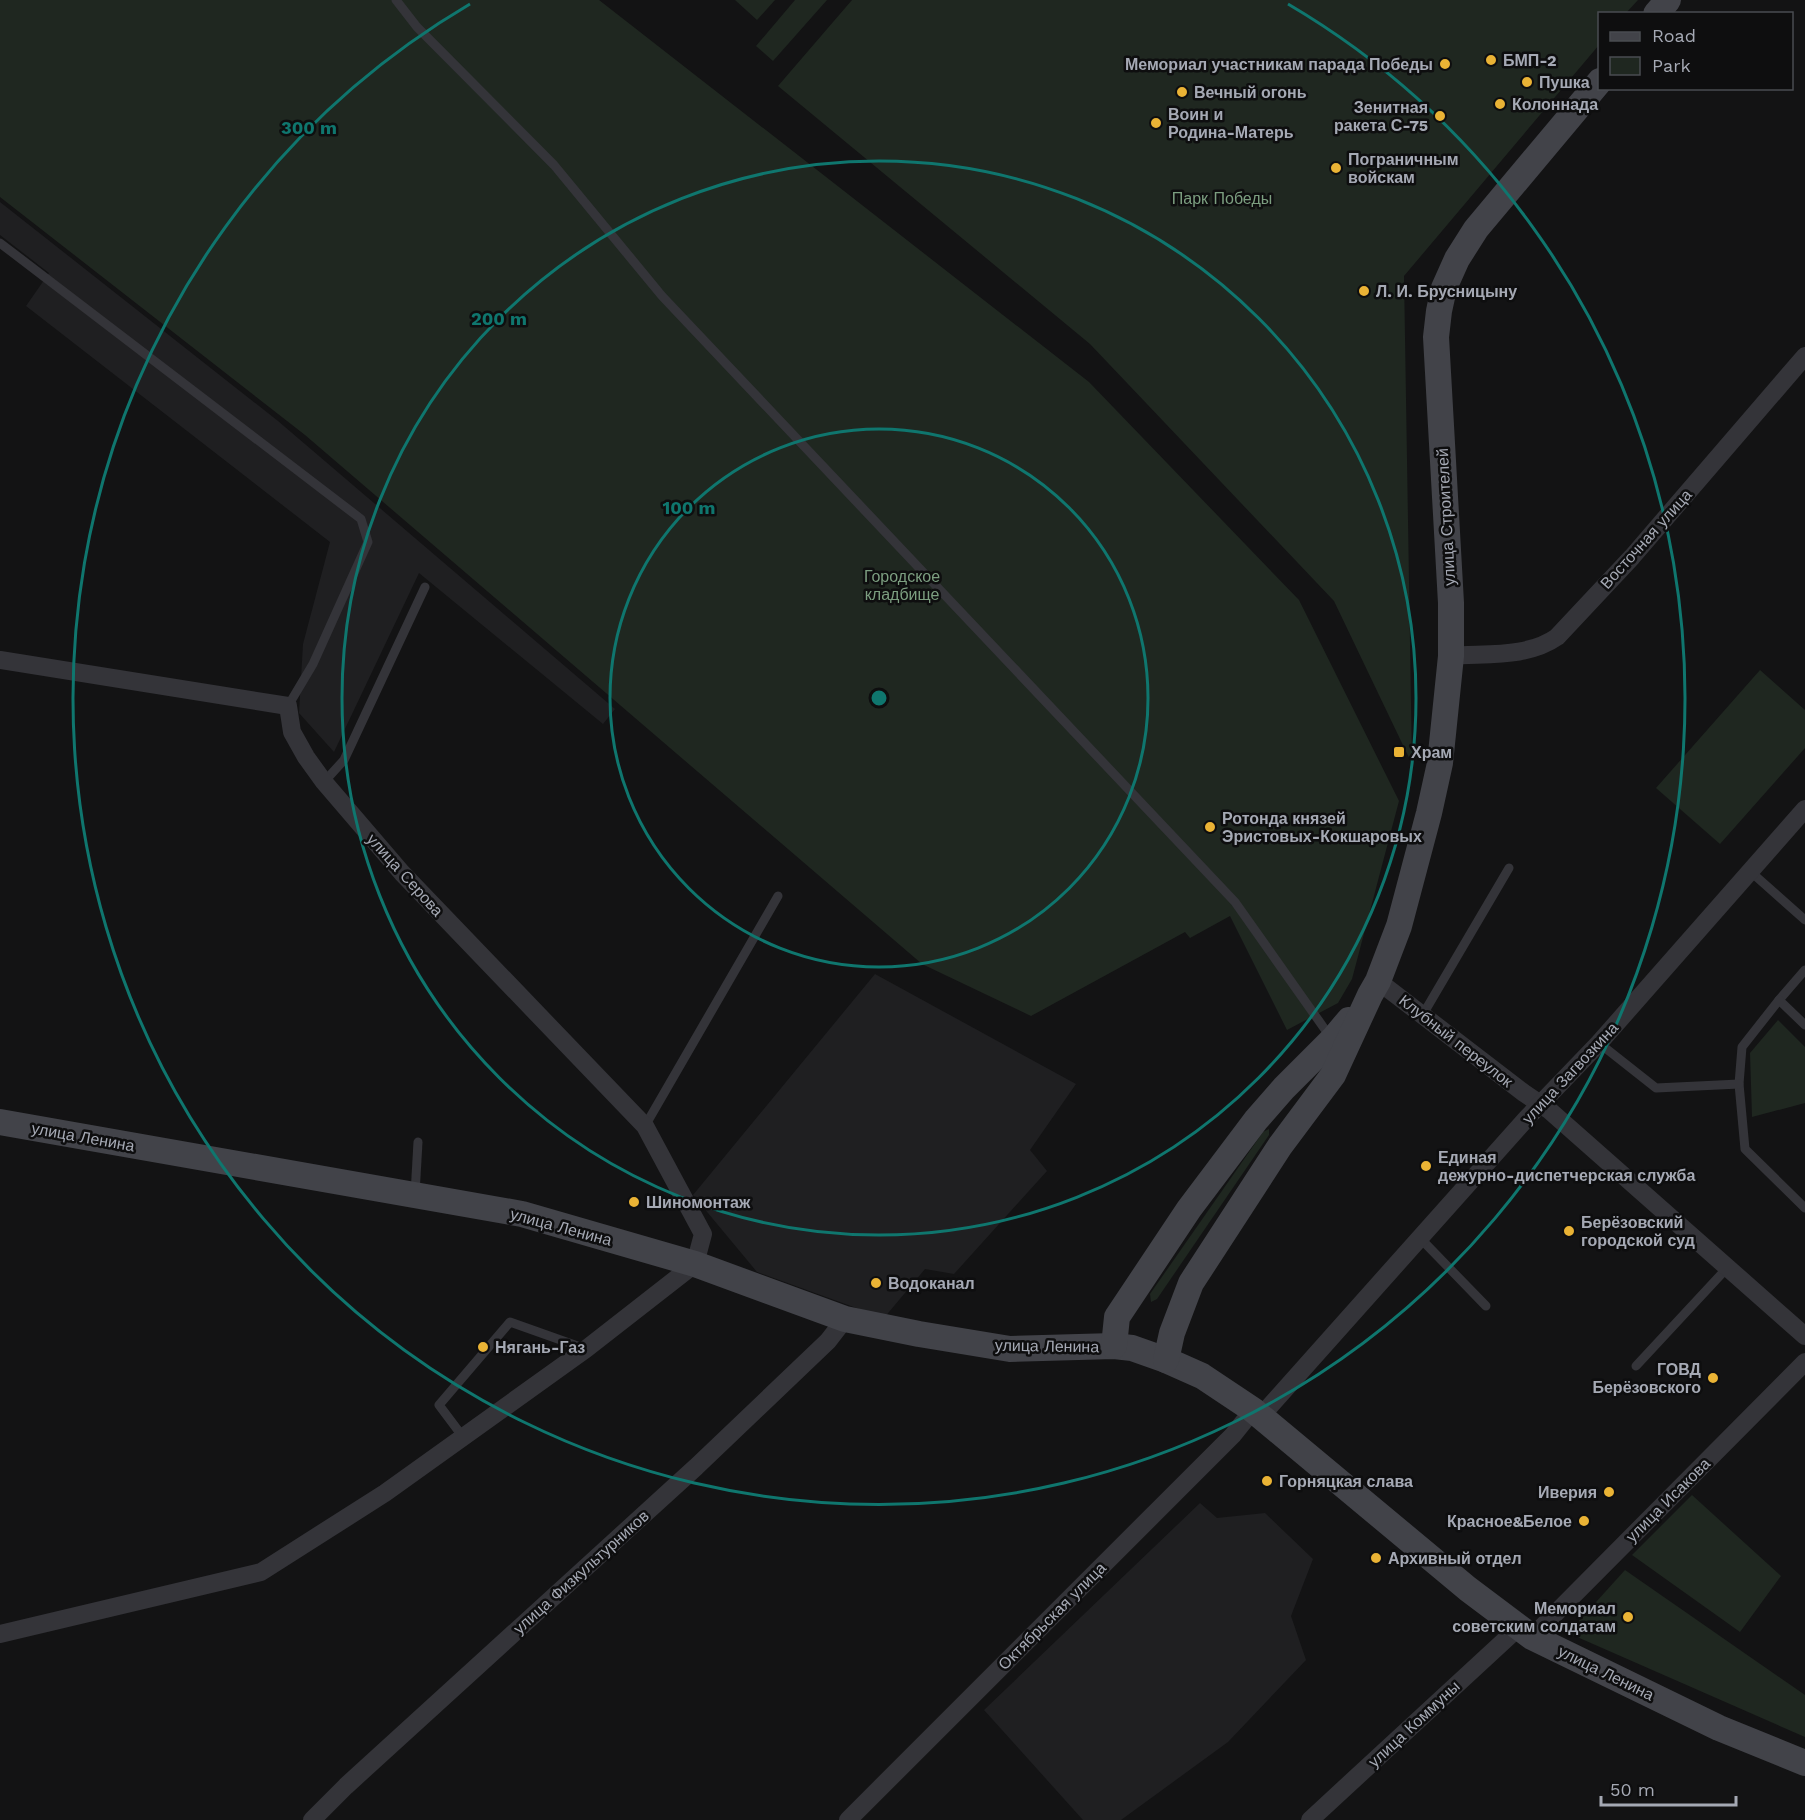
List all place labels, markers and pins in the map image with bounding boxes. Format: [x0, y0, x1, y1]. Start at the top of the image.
place label: БМП-2 [1503, 51, 1557, 70]
marker: БМП-2 [1484, 53, 1498, 67]
place label: Мемориал участникам парада Победы [1125, 55, 1433, 74]
marker: Мемориал участникам парада Победы [1438, 57, 1452, 71]
place label: Пушка [1539, 73, 1590, 92]
marker: Пушка [1520, 75, 1534, 89]
place label: Вечный огонь [1194, 83, 1307, 102]
marker: Вечный огонь [1175, 85, 1189, 99]
place label: Колоннада [1512, 95, 1598, 114]
marker: Колоннада [1493, 97, 1507, 111]
place label: Зенитная ракета С-75 [1334, 98, 1428, 135]
place label: Воин и Родина-Матерь [1168, 105, 1294, 142]
marker: Зенитная ракета С-75 [1433, 109, 1447, 123]
marker: Воин и Родина-Матерь [1149, 116, 1163, 130]
place label: Пограничным войскам [1348, 150, 1459, 187]
marker: Пограничным войскам [1329, 161, 1343, 175]
place label: Л. И. Брусницыну [1376, 282, 1517, 301]
marker: Л. И. Брусницыну [1357, 284, 1371, 298]
centre of rings [869, 688, 889, 708]
place label: Храм [1411, 743, 1452, 762]
marker: Храм [1392, 745, 1406, 759]
place label: Ротонда князей Эристовых-Кокшаровых [1222, 809, 1422, 846]
marker: Ротонда князей Эристовых-Кокшаровых [1203, 820, 1217, 834]
place label: Единая дежурно-диспетчерская служба [1438, 1148, 1695, 1185]
marker: Единая дежурно-диспетчерская служба [1419, 1159, 1433, 1173]
place label: Шиномонтаж [646, 1193, 751, 1212]
marker: Шиномонтаж [627, 1195, 641, 1209]
place label: Берёзовский городской суд [1581, 1213, 1695, 1250]
marker: Берёзовский городской суд [1562, 1224, 1576, 1238]
place label: Водоканал [888, 1274, 975, 1293]
marker: Водоканал [869, 1276, 883, 1290]
place label: Нягань-Газ [495, 1338, 585, 1357]
marker: Нягань-Газ [476, 1340, 490, 1354]
place label: ГОВД Берёзовского [1592, 1360, 1702, 1397]
marker: ГОВД Берёзовского [1706, 1371, 1720, 1385]
place label: Горняцкая слава [1279, 1472, 1413, 1491]
marker: Горняцкая слава [1260, 1474, 1274, 1488]
place label: Иверия [1538, 1483, 1597, 1502]
marker: Иверия [1602, 1485, 1616, 1499]
place label: Красное&Белое [1447, 1512, 1572, 1531]
marker: Красное&Белое [1577, 1514, 1591, 1528]
place label: Архивный отдел [1388, 1549, 1522, 1568]
marker: Архивный отдел [1369, 1551, 1383, 1565]
place label: Мемориал советским солдатам [1452, 1599, 1616, 1636]
marker: Мемориал советским солдатам [1621, 1610, 1635, 1624]

